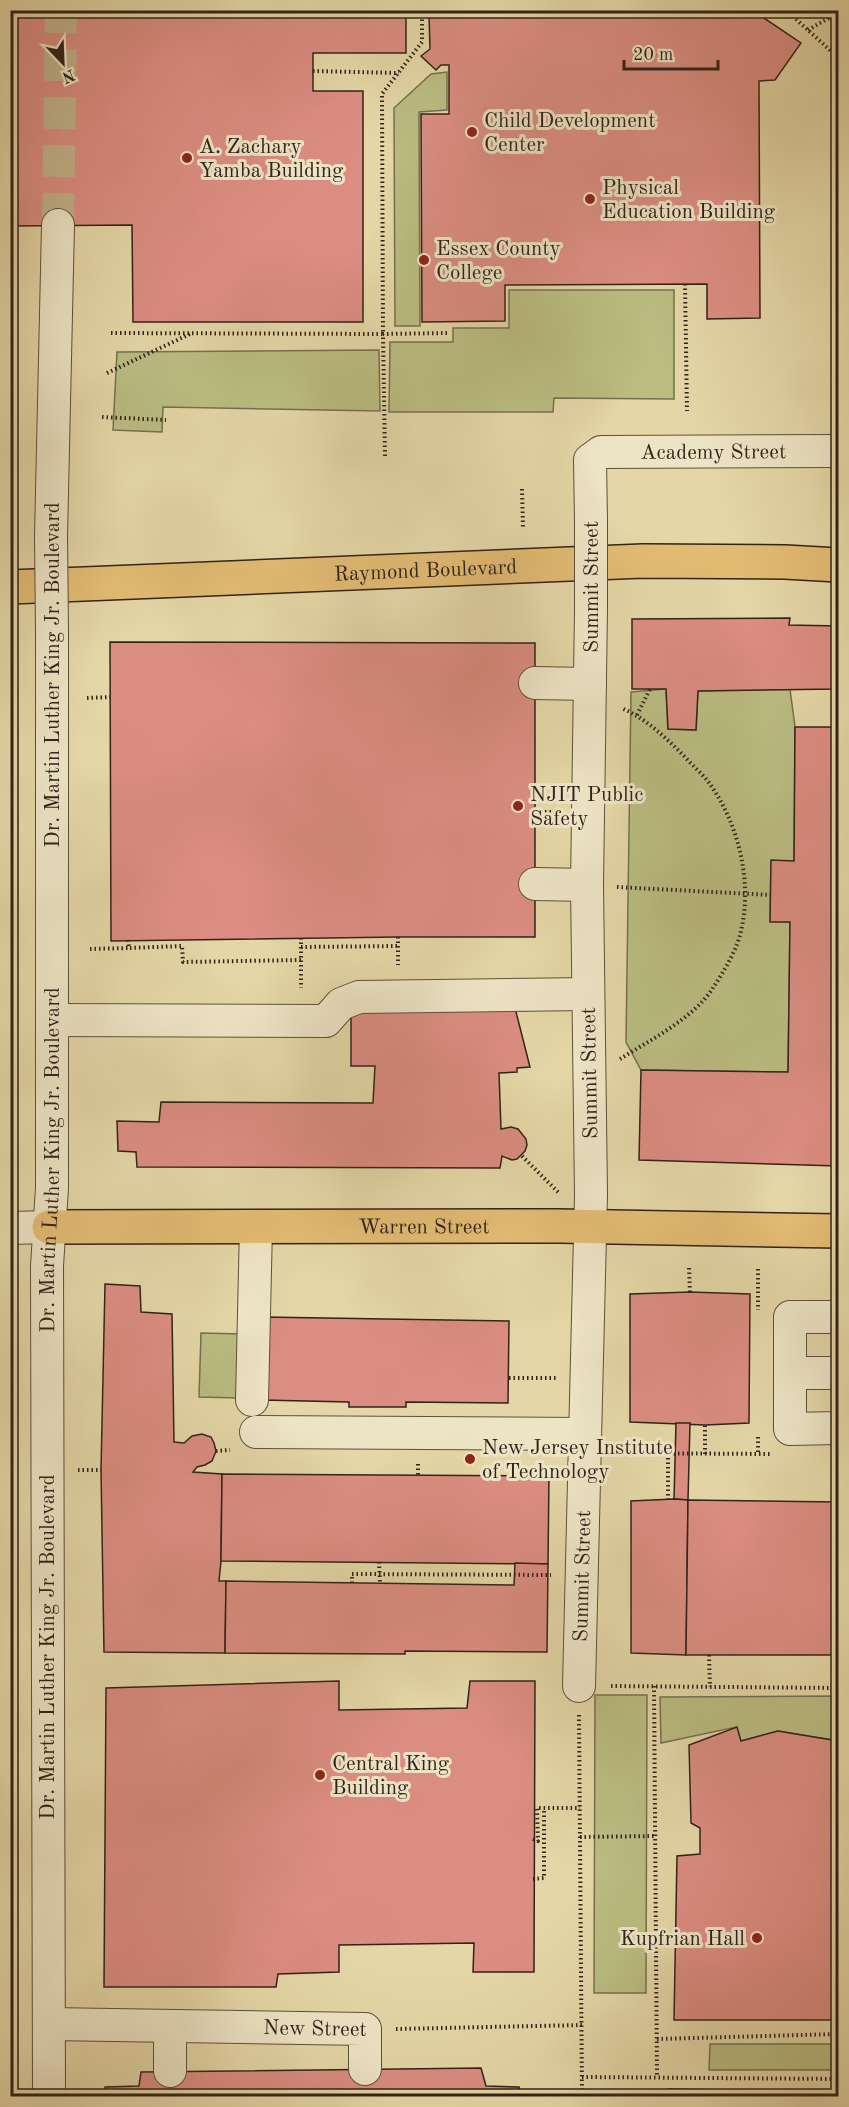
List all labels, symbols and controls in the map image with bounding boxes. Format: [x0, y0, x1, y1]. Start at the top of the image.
north arrow [33, 33, 93, 93]
scale bar [624, 33, 718, 71]
text: 20 m [633, 46, 673, 64]
text: N [59, 65, 77, 85]
place label: Child Development Center [484, 111, 656, 156]
marker: Child Development Center [465, 125, 479, 139]
place label: A. Zachary Yamba Building [199, 137, 344, 182]
marker: A. Zachary Yamba Building [180, 151, 194, 165]
place label: Physical Education Building [602, 178, 776, 223]
marker: Physical Education Building [583, 192, 597, 206]
place label: Essex County College [436, 239, 561, 284]
marker: Essex County College [417, 253, 431, 267]
street label: Academy Street [641, 442, 786, 464]
street label: Dr. Martin Luther King Jr. Boulevard [43, 502, 64, 848]
street label: Summit Street [582, 521, 603, 653]
street label: Raymond Boulevard [334, 557, 518, 586]
place label: NJIT Public Safety [530, 785, 643, 830]
marker: NJIT Public Safety [511, 799, 525, 813]
street label: Dr. Martin Luther King Jr. Boulevard [38, 987, 64, 1333]
street label: Summit Street [579, 1007, 602, 1139]
street label: Warren Street [358, 1217, 490, 1238]
place label: New Jersey Institute of Technology [482, 1438, 673, 1483]
marker: New Jersey Institute of Technology [463, 1452, 477, 1466]
street label: Dr. Martin Luther King Jr. Boulevard [38, 1474, 59, 1820]
street label: Summit Street [571, 1510, 595, 1642]
place label: Central King Building [332, 1754, 450, 1799]
marker: Central King Building [313, 1768, 327, 1782]
place label: Kupfrian Hall [620, 1929, 745, 1950]
marker: Kupfrian Hall [750, 1931, 764, 1945]
street label: New Street [263, 2018, 367, 2041]

